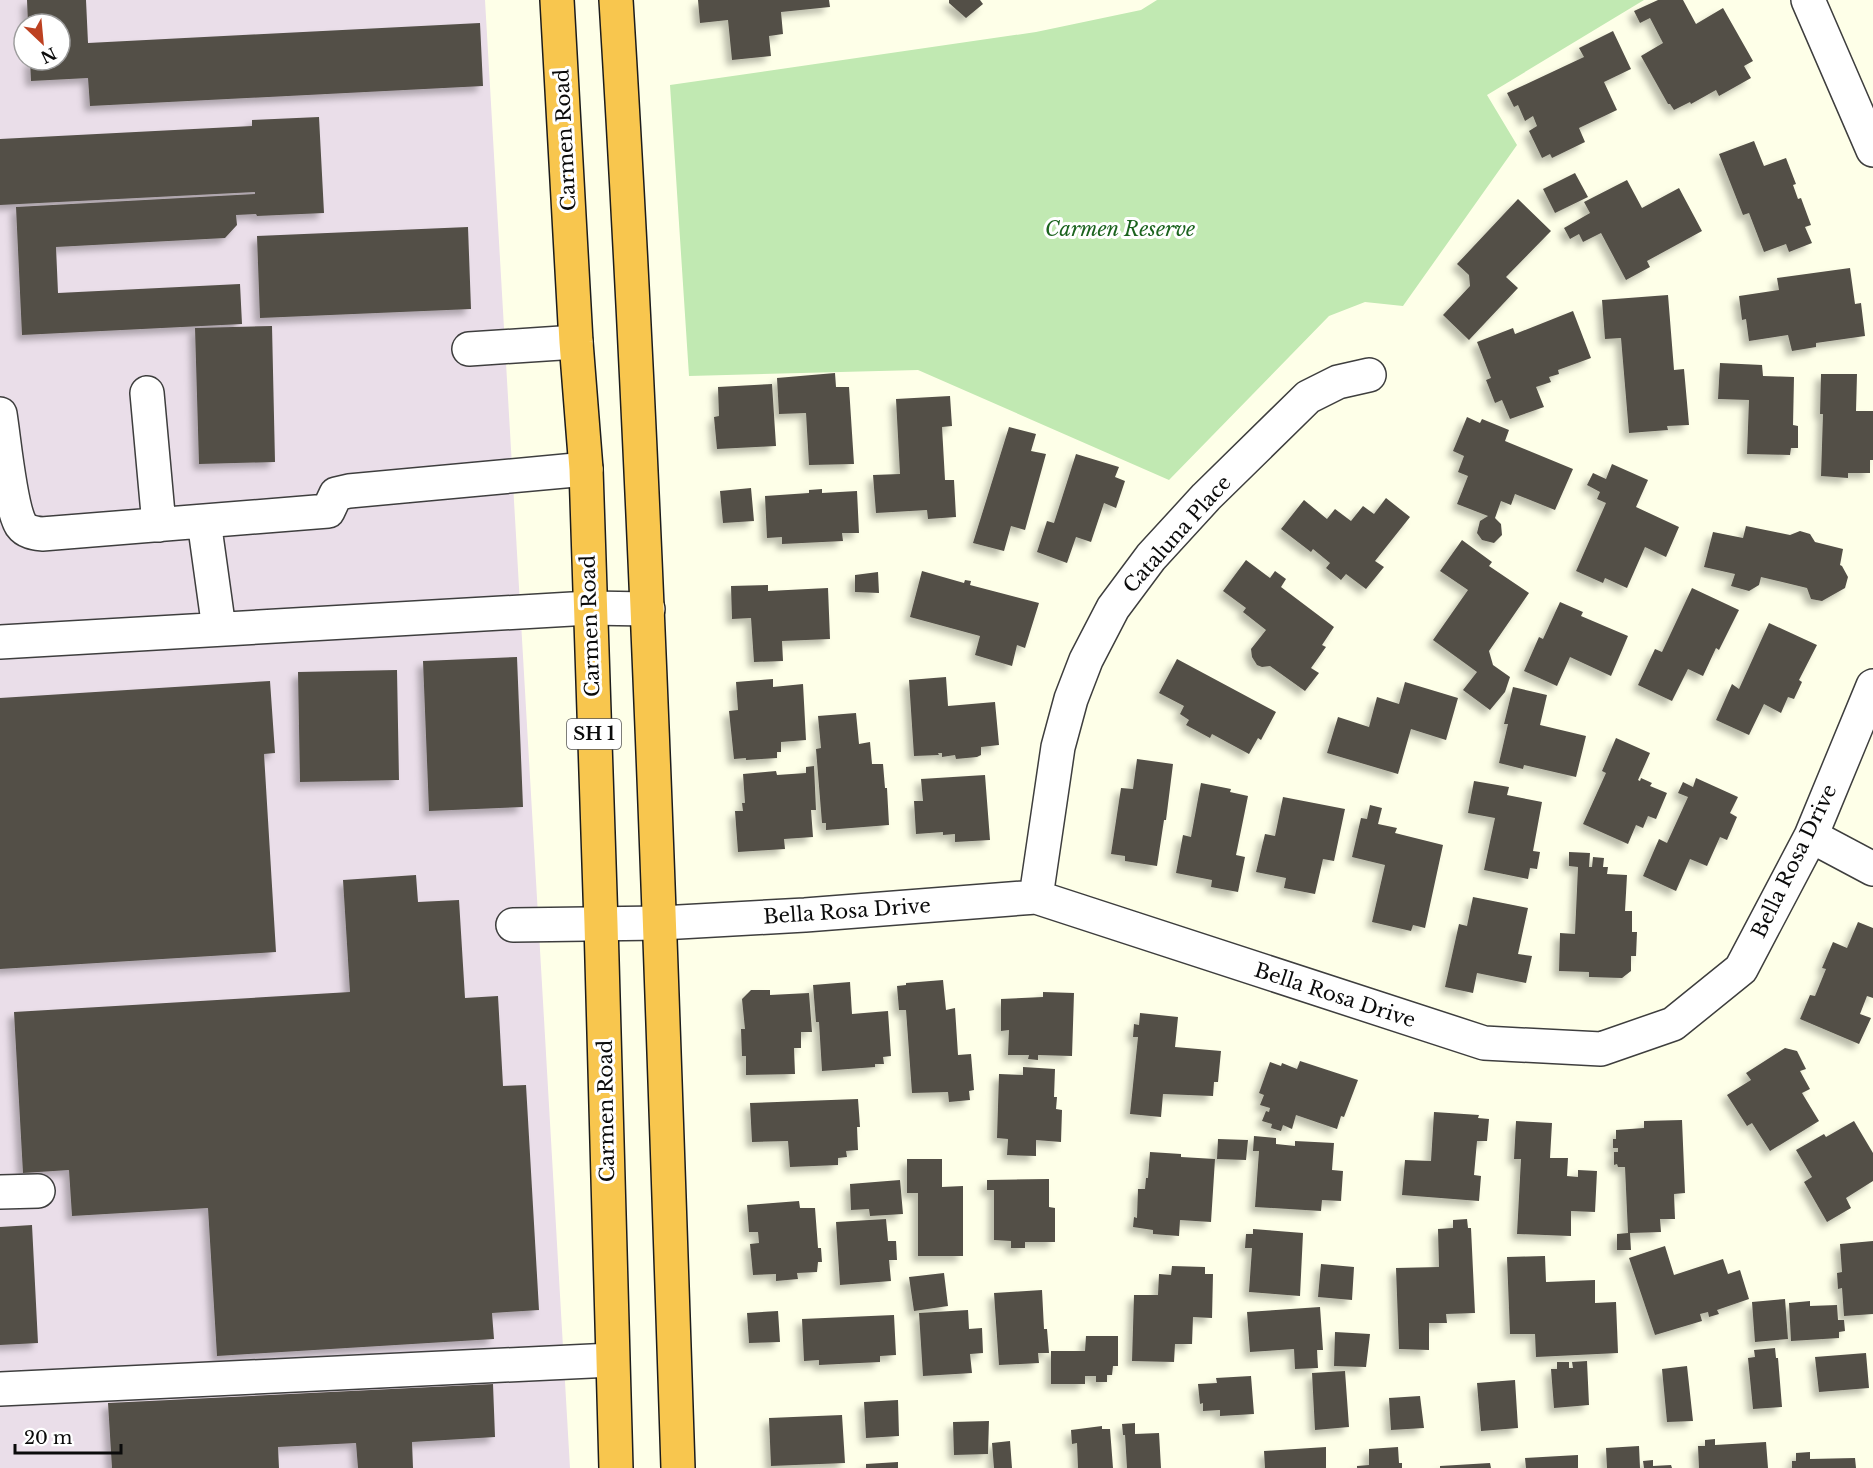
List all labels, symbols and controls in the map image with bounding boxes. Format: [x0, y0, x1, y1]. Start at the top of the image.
north arrow [12, 12, 72, 72]
text: N [37, 43, 60, 68]
street label: Carmen Road [549, 68, 581, 212]
park label: Carmen Reserve [1045, 217, 1195, 241]
street label: Cataluna Place [1118, 470, 1236, 598]
street label: Carmen Road [576, 554, 604, 698]
road number: SH 1 [567, 719, 621, 749]
street label: Bella Rosa Drive [1746, 780, 1842, 942]
street label: Bella Rosa Drive [762, 893, 932, 929]
street label: Bella Rosa Drive [1251, 958, 1419, 1032]
street label: Carmen Road [593, 1040, 619, 1182]
scale bar [15, 1417, 122, 1455]
text: 20 m [24, 1427, 72, 1449]

